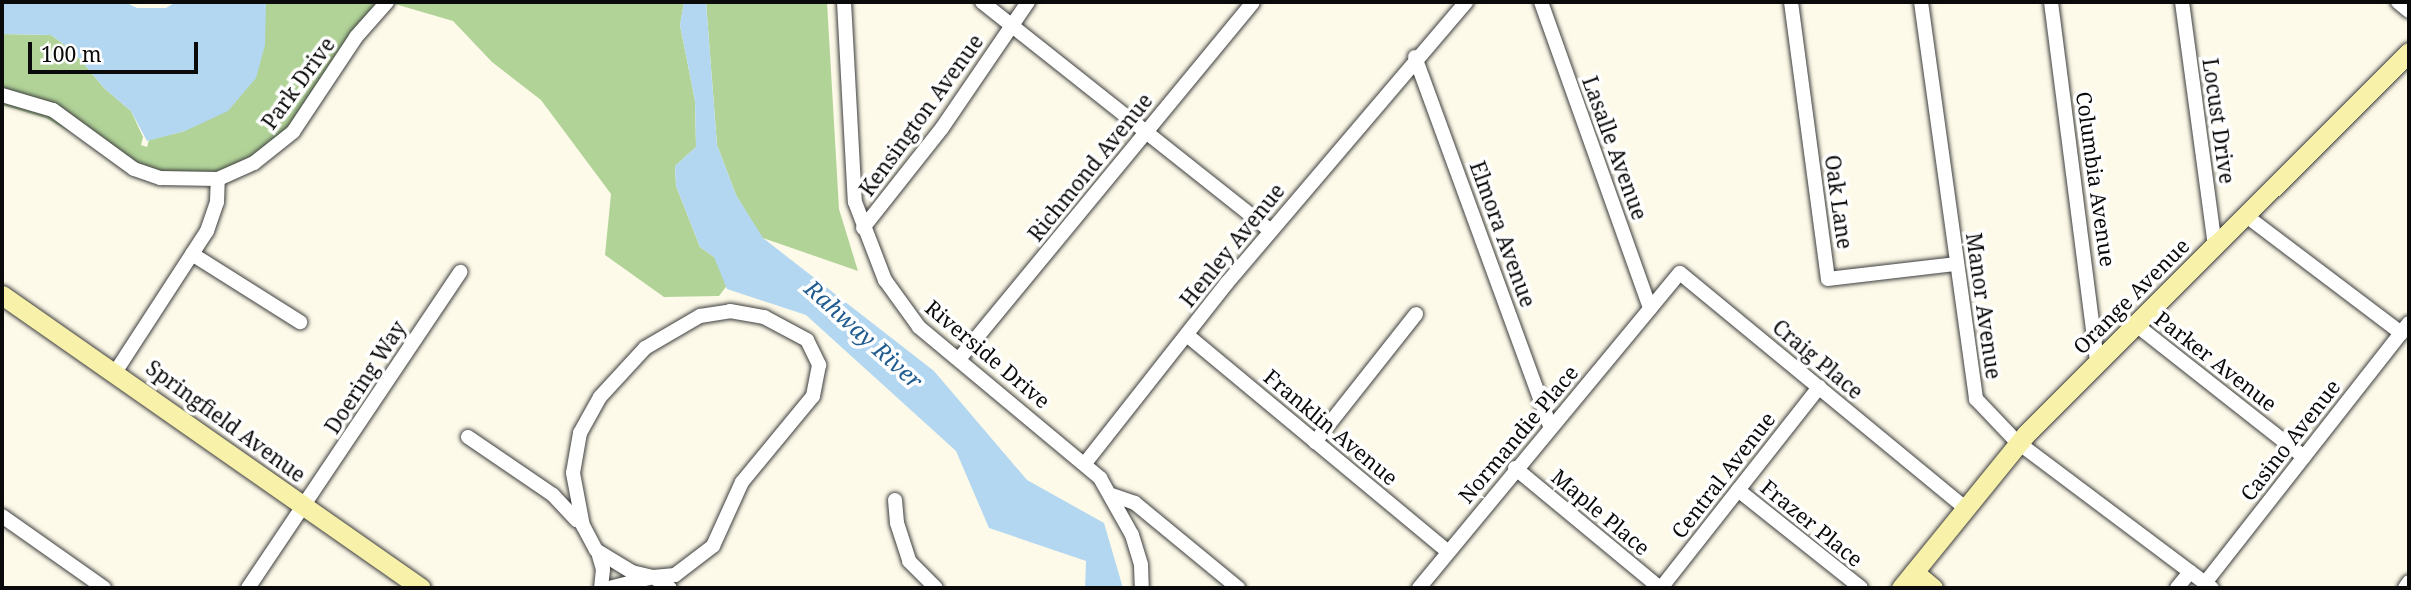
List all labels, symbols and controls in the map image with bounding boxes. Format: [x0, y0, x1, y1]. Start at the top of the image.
scale bar [32, 28, 201, 72]
street label: Kensington Avenue [854, 29, 988, 201]
street label: Park Drive [256, 32, 340, 134]
text: 100 m [41, 40, 102, 68]
street label: Locust Drive [2198, 57, 2240, 185]
street label: Lasalle Avenue [1577, 73, 1653, 223]
street label: Richmond Avenue [1023, 88, 1157, 246]
street label: Columbia Avenue [2071, 90, 2121, 268]
street label: Oak Lane [1820, 153, 1858, 251]
street label: Elmora Avenue [1465, 158, 1541, 310]
street label: Henley Avenue [1175, 178, 1289, 312]
street label: Manor Avenue [1961, 231, 2007, 381]
street label: Orange Avenue [2068, 233, 2194, 359]
water label: Rahway River [799, 274, 929, 394]
street label: Riverside Drive [921, 295, 1055, 413]
street label: Parker Avenue [2150, 306, 2282, 416]
street label: Craig Place [1768, 314, 1868, 404]
street label: Doering Way [319, 316, 411, 438]
street label: Springfield Avenue [141, 355, 311, 487]
street label: Normandie Place [1453, 360, 1583, 508]
street label: Franklin Avenue [1259, 364, 1403, 490]
street label: Casino Avenue [2235, 374, 2345, 506]
street label: Central Avenue [1666, 407, 1780, 543]
street label: Maple Place [1547, 464, 1655, 560]
street label: Frazer Place [1756, 474, 1868, 572]

